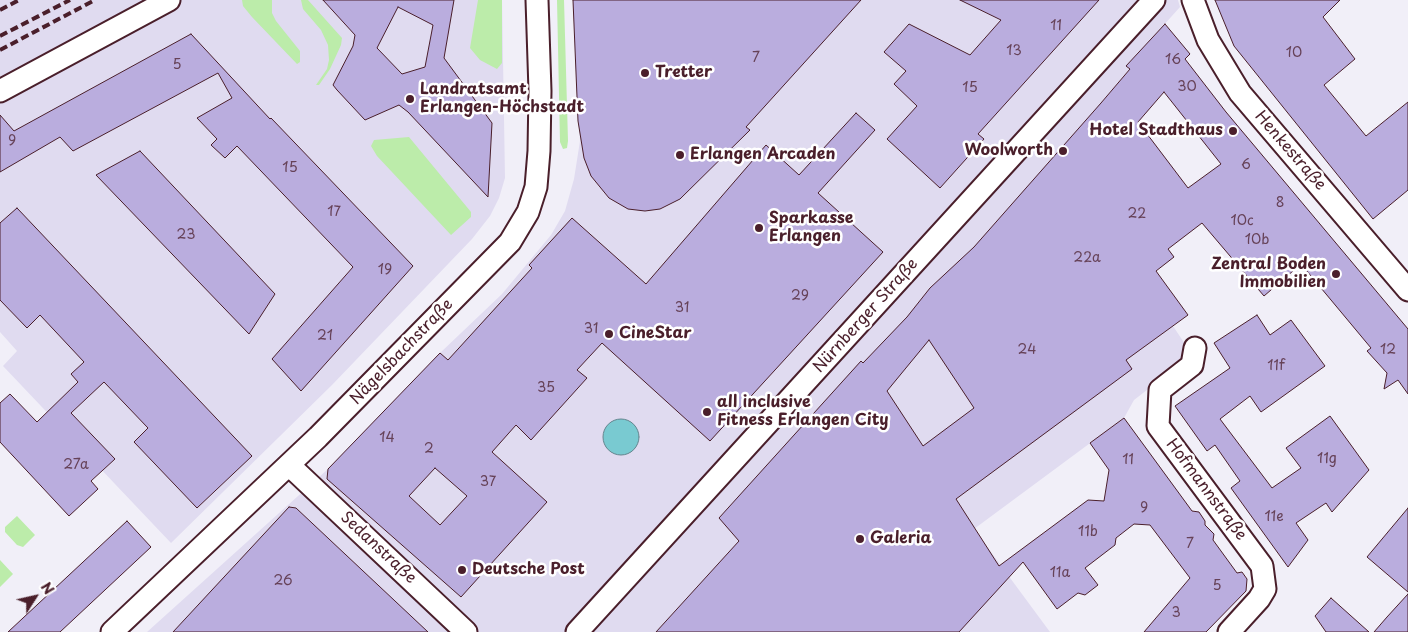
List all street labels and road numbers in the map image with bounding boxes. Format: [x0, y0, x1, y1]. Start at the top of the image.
street label: Henkestraße [1250, 107, 1330, 195]
street label: Nürnberger Straße [810, 255, 922, 377]
street label: Nägelsbachstraße [347, 295, 457, 409]
street label: Hofmannstraße [1162, 436, 1250, 544]
street label: Sedanstraße [336, 508, 420, 588]

